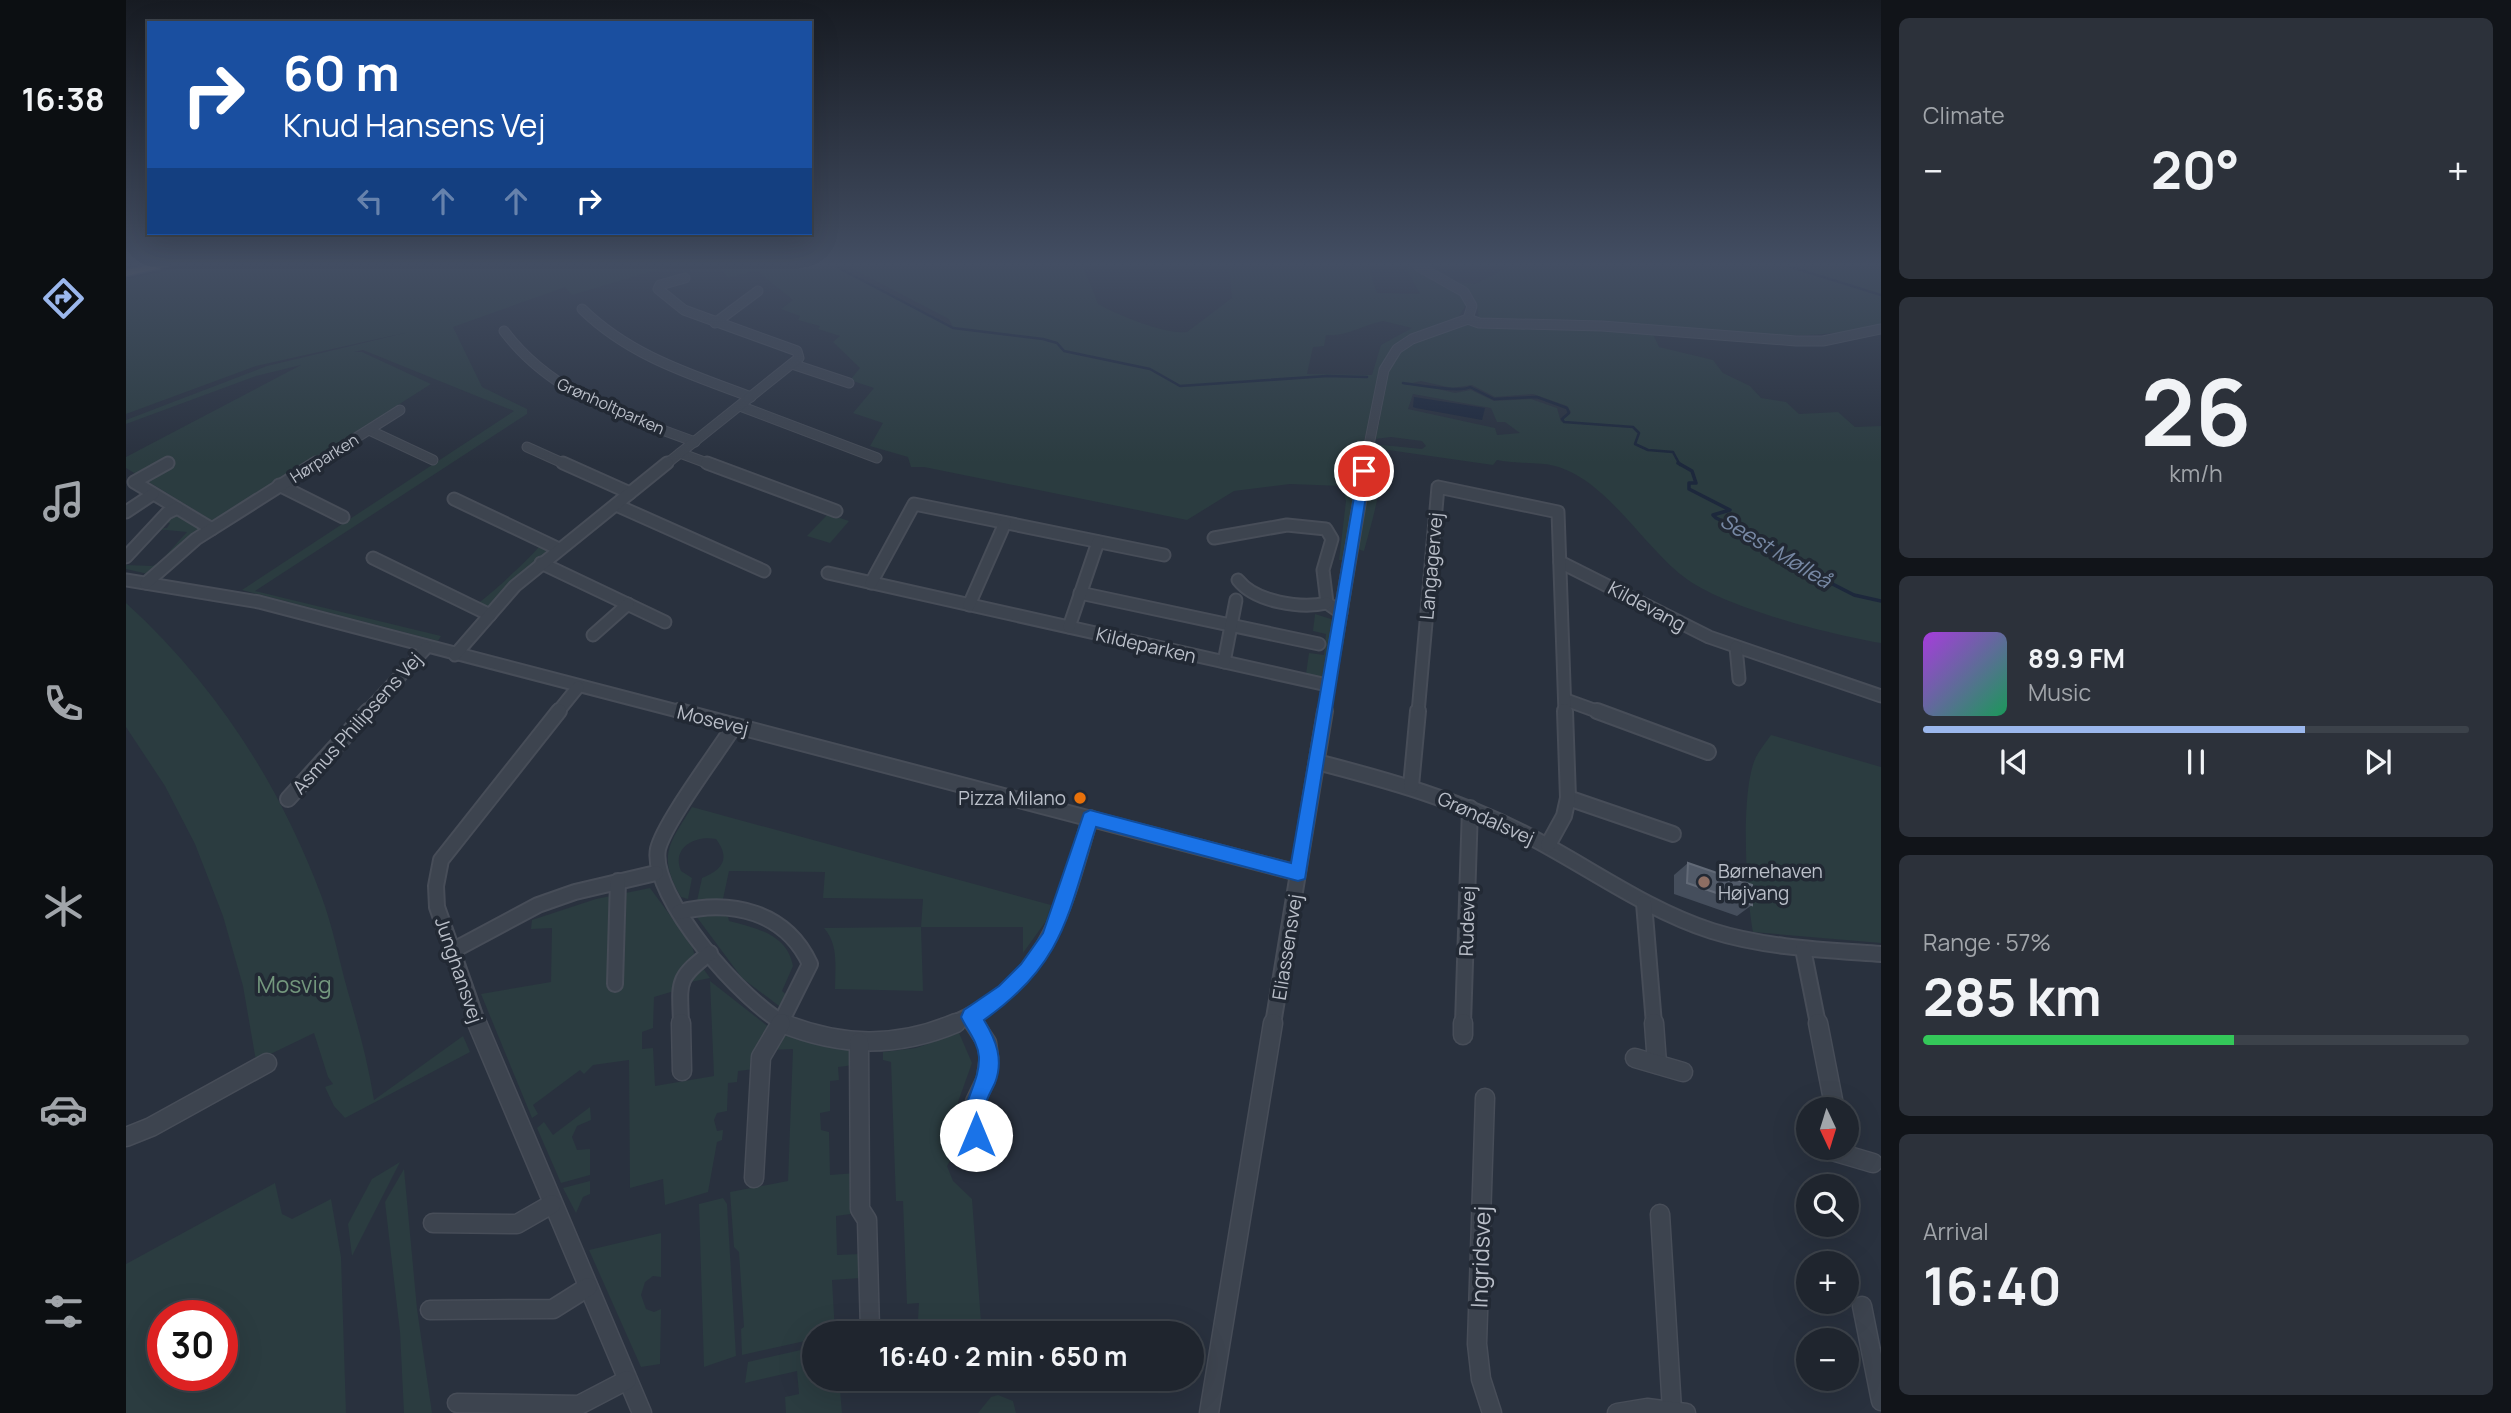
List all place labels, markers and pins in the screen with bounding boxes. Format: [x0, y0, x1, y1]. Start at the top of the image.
pin [1334, 441, 1394, 501]
place label: Pizza Milano [958, 785, 1066, 811]
marker: Pizza Milano [1072, 790, 1088, 806]
place label: Børnehaven Højvang [1718, 858, 1823, 906]
marker: Børnehaven Højvang [1696, 874, 1712, 890]

